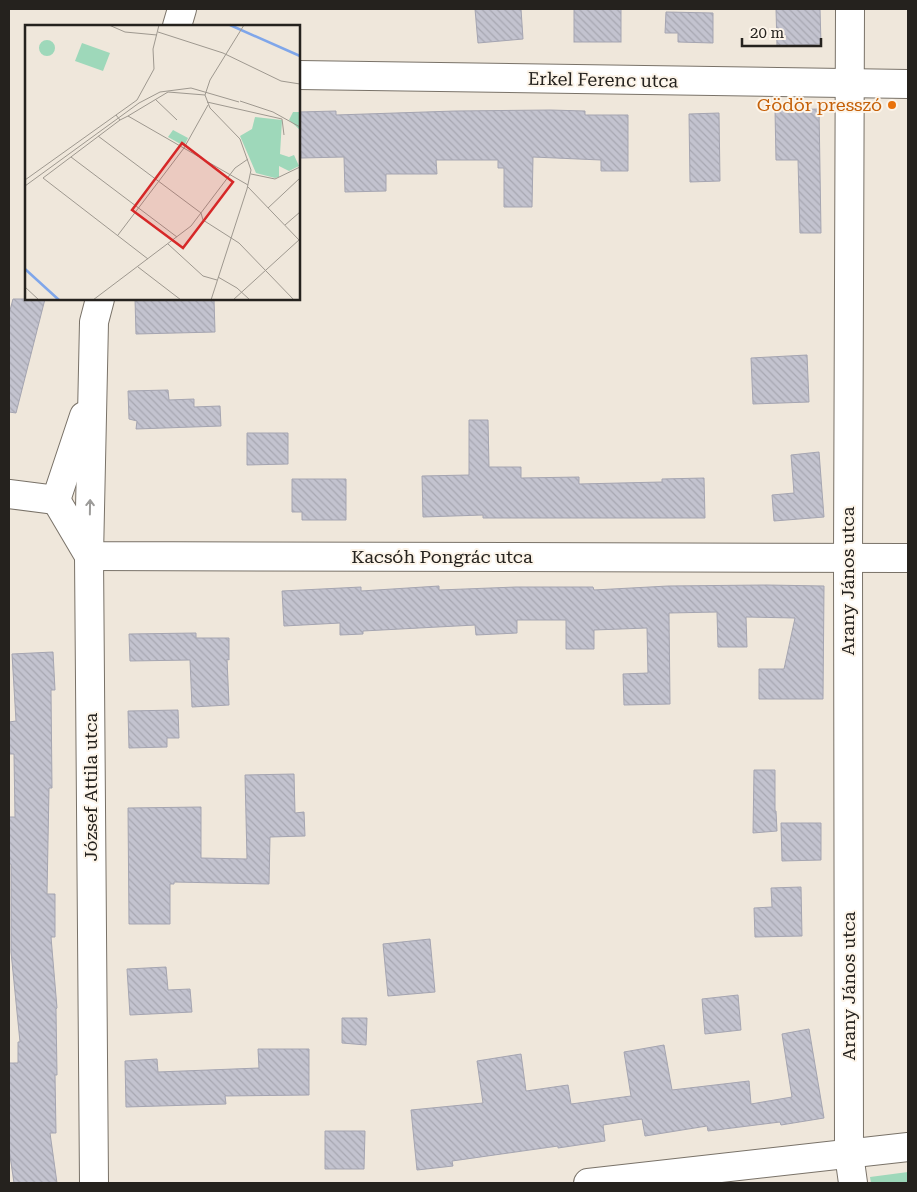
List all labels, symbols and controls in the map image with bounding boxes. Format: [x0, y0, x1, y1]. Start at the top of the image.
scale bar [742, 15, 821, 47]
text: 20 m [750, 24, 785, 42]
inset map [25, 25, 300, 300]
street label: Erkel Ferenc utca [528, 68, 679, 91]
place label: Gödör presszó [757, 94, 882, 115]
marker: Gödör presszó [886, 99, 898, 111]
one-way arrow [85, 500, 95, 516]
street label: Arany János utca [837, 506, 858, 656]
street label: Kacsóh Pongrác utca [351, 546, 533, 567]
street label: József Attila utca [80, 712, 101, 861]
street label: Arany János utca [838, 911, 859, 1061]

